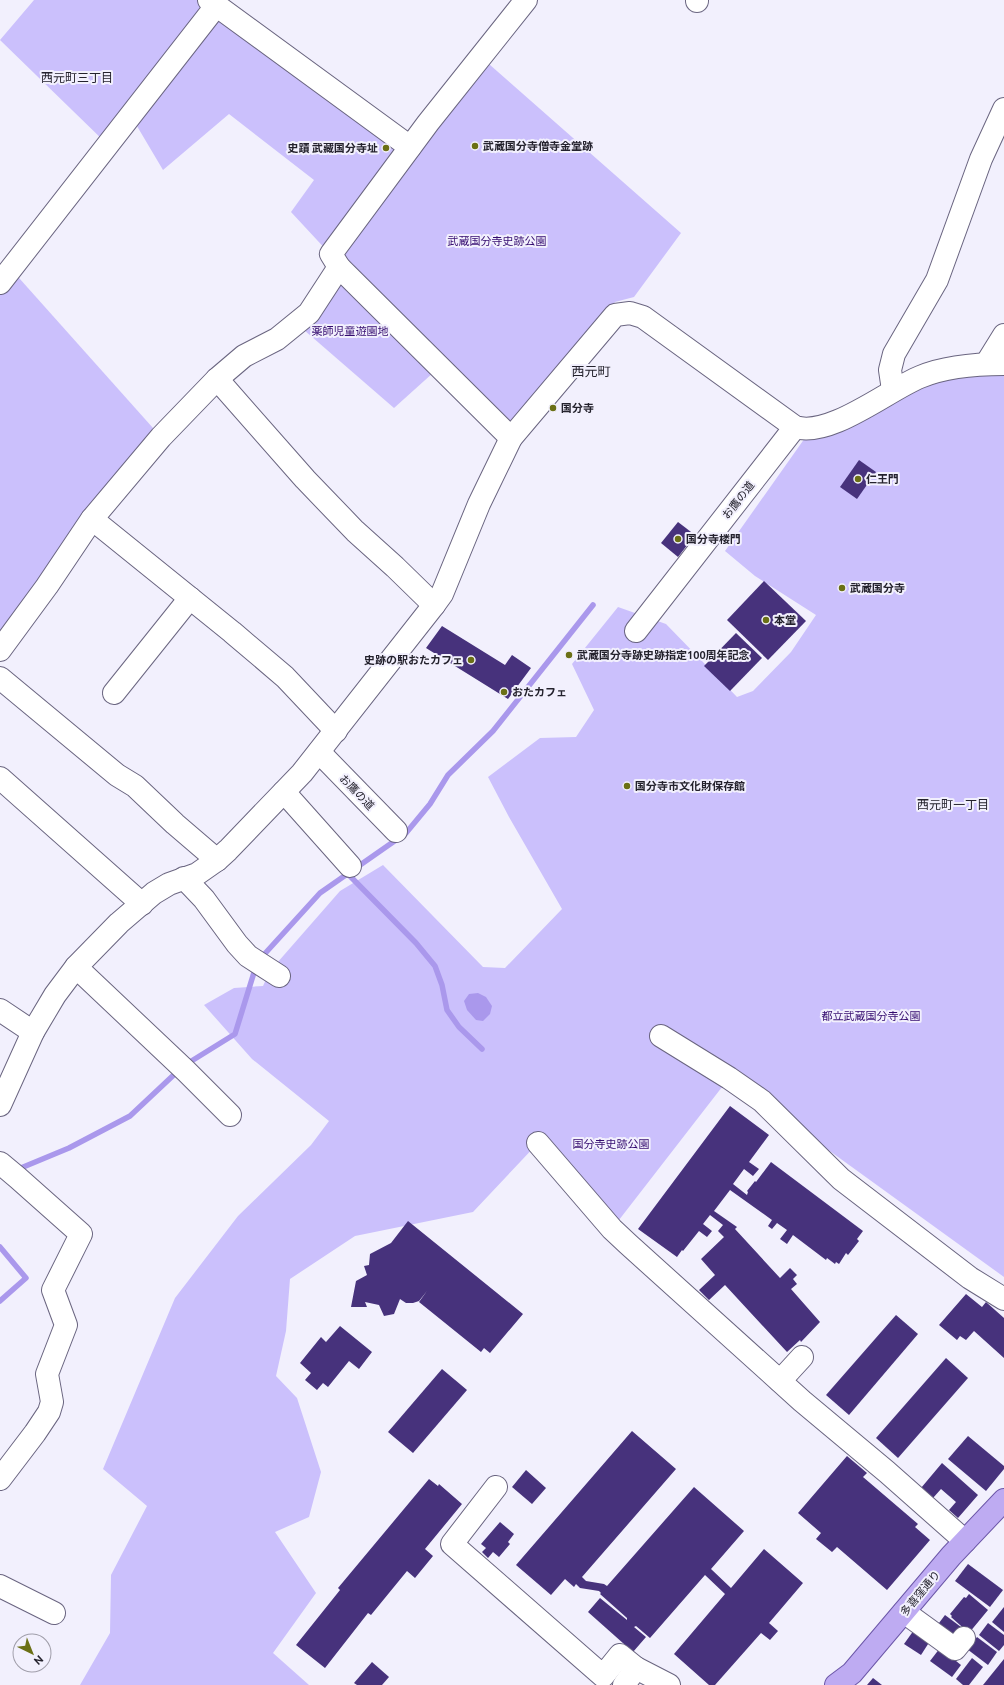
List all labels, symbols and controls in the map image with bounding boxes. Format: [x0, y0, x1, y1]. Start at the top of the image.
district label: 西元町三丁目 [41, 71, 113, 84]
place label: 武蔵国分寺僧寺金堂跡 [483, 140, 593, 152]
marker: 武蔵国分寺僧寺金堂跡 [470, 141, 480, 151]
place label: 史蹟 武藏国分寺址 [287, 142, 378, 154]
marker: 史蹟 武藏国分寺址 [381, 143, 391, 153]
park label: 武蔵国分寺史跡公園 [448, 235, 547, 247]
park label: 薬師児童遊園地 [312, 325, 389, 337]
district label: 西元町 [571, 364, 611, 378]
place label: 国分寺 [561, 402, 594, 414]
marker: 国分寺 [548, 403, 558, 413]
place label: 仁王門 [866, 473, 899, 485]
marker: 仁王門 [853, 474, 863, 484]
street label: お鷹の道 [720, 479, 756, 521]
place label: 国分寺楼門 [686, 533, 741, 545]
marker: 国分寺楼門 [673, 534, 683, 544]
place label: 武蔵国分寺 [850, 582, 905, 594]
marker: 武蔵国分寺 [837, 583, 847, 593]
place label: 本堂 [774, 614, 796, 626]
marker: 本堂 [761, 615, 771, 625]
place label: 武蔵国分寺跡史跡指定100周年記念 [577, 649, 750, 661]
marker: 武蔵国分寺跡史跡指定100周年記念 [564, 650, 574, 660]
place label: 史跡の駅おたカフェ [364, 654, 463, 666]
marker: 史跡の駅おたカフェ [466, 655, 476, 665]
place label: おたカフェ [512, 686, 567, 698]
marker: おたカフェ [499, 687, 509, 697]
street label: お鷹の道 [337, 772, 377, 812]
place label: 国分寺市文化財保存館 [635, 780, 745, 792]
marker: 国分寺市文化財保存館 [622, 781, 632, 791]
district label: 西元町一丁目 [917, 798, 989, 811]
park label: 都立武蔵国分寺公園 [822, 1010, 921, 1022]
park label: 国分寺史跡公園 [573, 1138, 650, 1150]
street label: 多喜窪通り [898, 1568, 942, 1618]
north arrow [12, 1633, 52, 1673]
text: N [32, 1653, 46, 1668]

